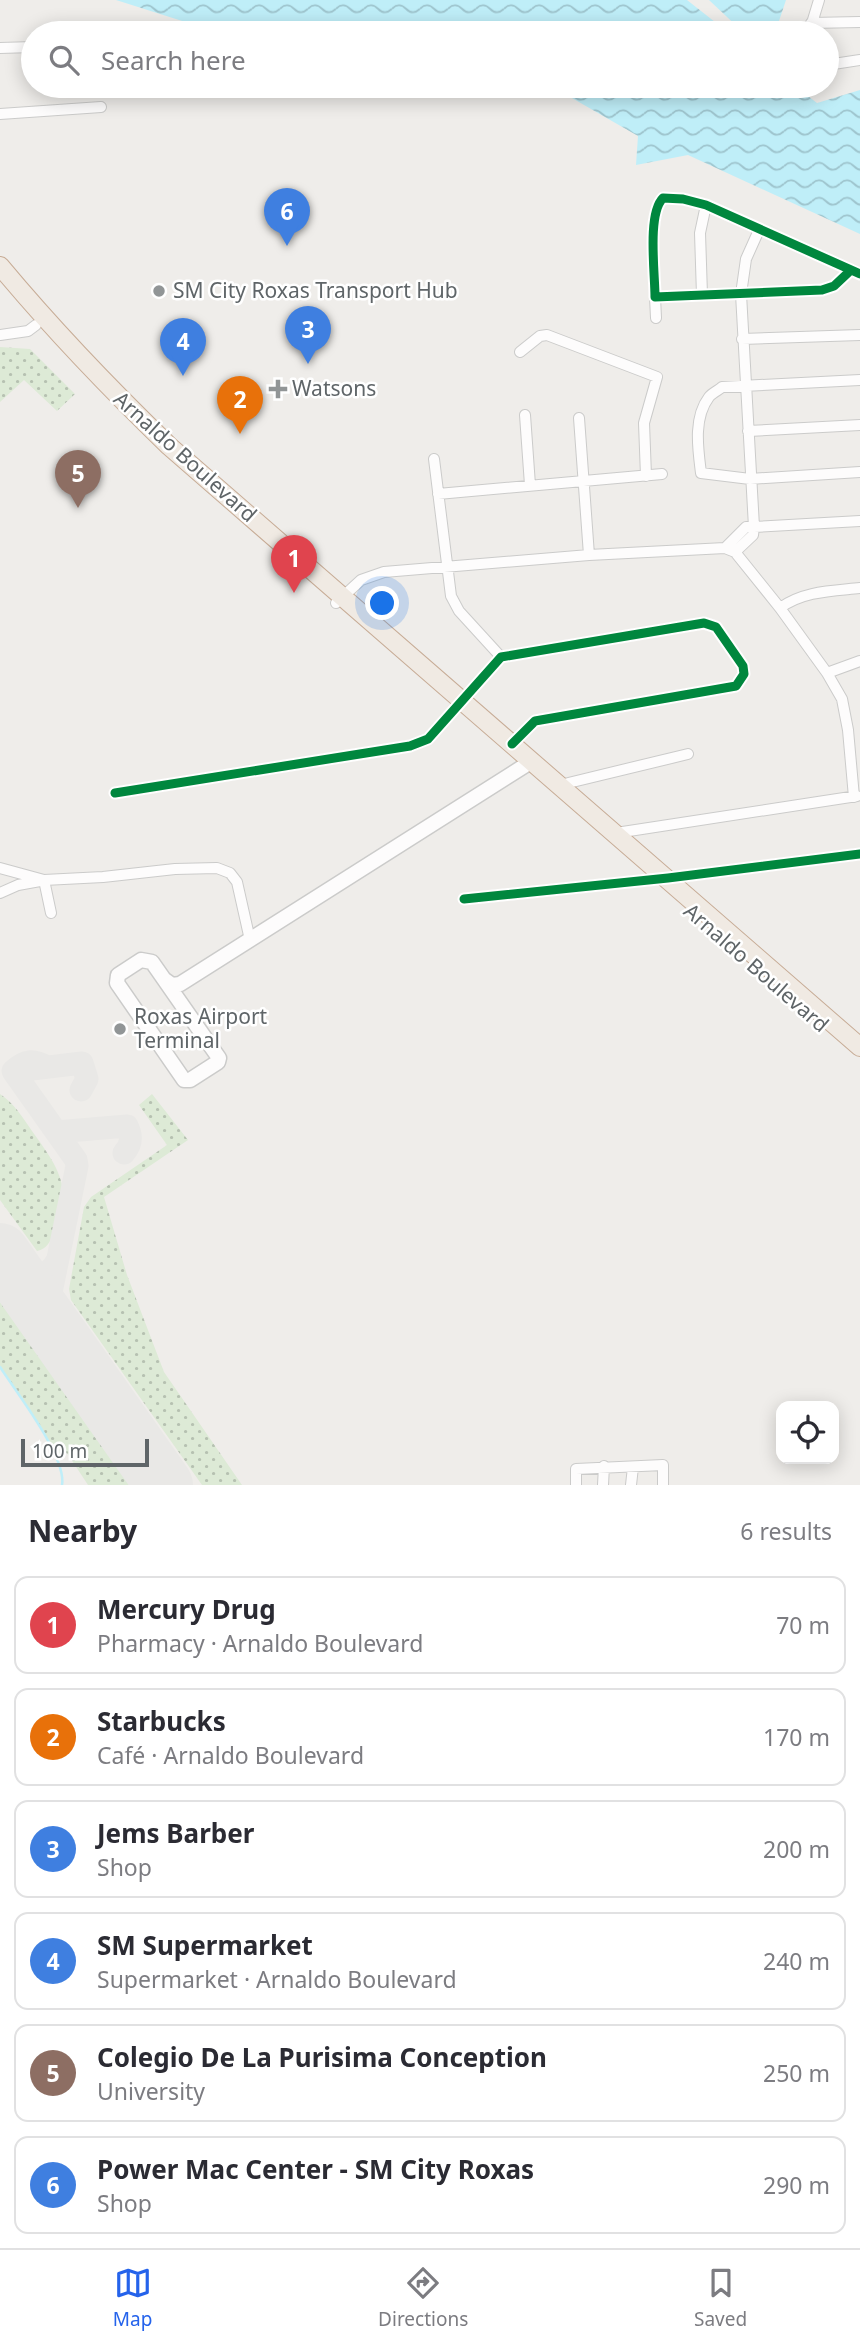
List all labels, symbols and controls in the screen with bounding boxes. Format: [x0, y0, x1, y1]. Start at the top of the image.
search box [21, 21, 839, 98]
icon: search [45, 41, 83, 79]
text: Search here [101, 42, 246, 78]
pin: 6 [264, 188, 310, 246]
place label: SM City Roxas Transport Hub [173, 276, 458, 304]
marker: SM City Roxas Transport Hub [151, 283, 167, 299]
pin: 3 [285, 306, 331, 364]
pin: 4 [160, 318, 206, 376]
place label: Watsons [292, 374, 376, 402]
pin: 2 [217, 376, 263, 434]
marker: Watsons [270, 381, 286, 397]
street label: Arnaldo Boulevard [108, 385, 263, 528]
pin: 5 [55, 450, 101, 508]
pin: 1 [271, 535, 317, 593]
your location [365, 586, 399, 620]
street label: Arnaldo Boulevard [678, 897, 835, 1038]
place label: Roxas Airport Terminal [134, 1002, 268, 1054]
marker: Roxas Airport Terminal [112, 1021, 128, 1037]
map controls [776, 1401, 839, 1464]
button: locate [776, 1401, 839, 1464]
scale bar [21, 1436, 149, 1468]
text: 100 m [32, 1438, 87, 1464]
text: Nearby [28, 1510, 137, 1551]
text: 6 results [740, 1515, 832, 1547]
text: Mercury Drug [97, 1591, 276, 1627]
text: 1 [46, 1609, 60, 1641]
text: 70 m [776, 1609, 830, 1641]
text: Pharmacy · Arnaldo Boulevard [97, 1627, 423, 1659]
text: Starbucks [97, 1703, 226, 1739]
text: 2 [46, 1721, 60, 1753]
text: 170 m [763, 1721, 830, 1753]
text: Café · Arnaldo Boulevard [97, 1739, 364, 1771]
text: Jems Barber [97, 1815, 254, 1851]
text: 3 [46, 1833, 60, 1865]
text: 200 m [763, 1833, 830, 1865]
text: Shop [97, 1851, 152, 1883]
text: SM Supermarket [97, 1927, 313, 1963]
text: 4 [46, 1945, 60, 1977]
text: 240 m [763, 1945, 830, 1977]
text: Supermarket · Arnaldo Boulevard [97, 1963, 457, 1995]
text: Colegio De La Purisima Conception [97, 2039, 547, 2075]
text: 5 [46, 2057, 60, 2089]
text: 250 m [763, 2057, 830, 2089]
text: University [97, 2075, 205, 2107]
text: Power Mac Center - SM City Roxas [97, 2151, 534, 2187]
text: 6 [46, 2169, 60, 2201]
text: 290 m [763, 2169, 830, 2201]
text: Shop [97, 2187, 152, 2219]
tab: Map [113, 2264, 152, 2332]
tab: Directions [378, 2264, 468, 2332]
tab: Saved [694, 2264, 747, 2332]

